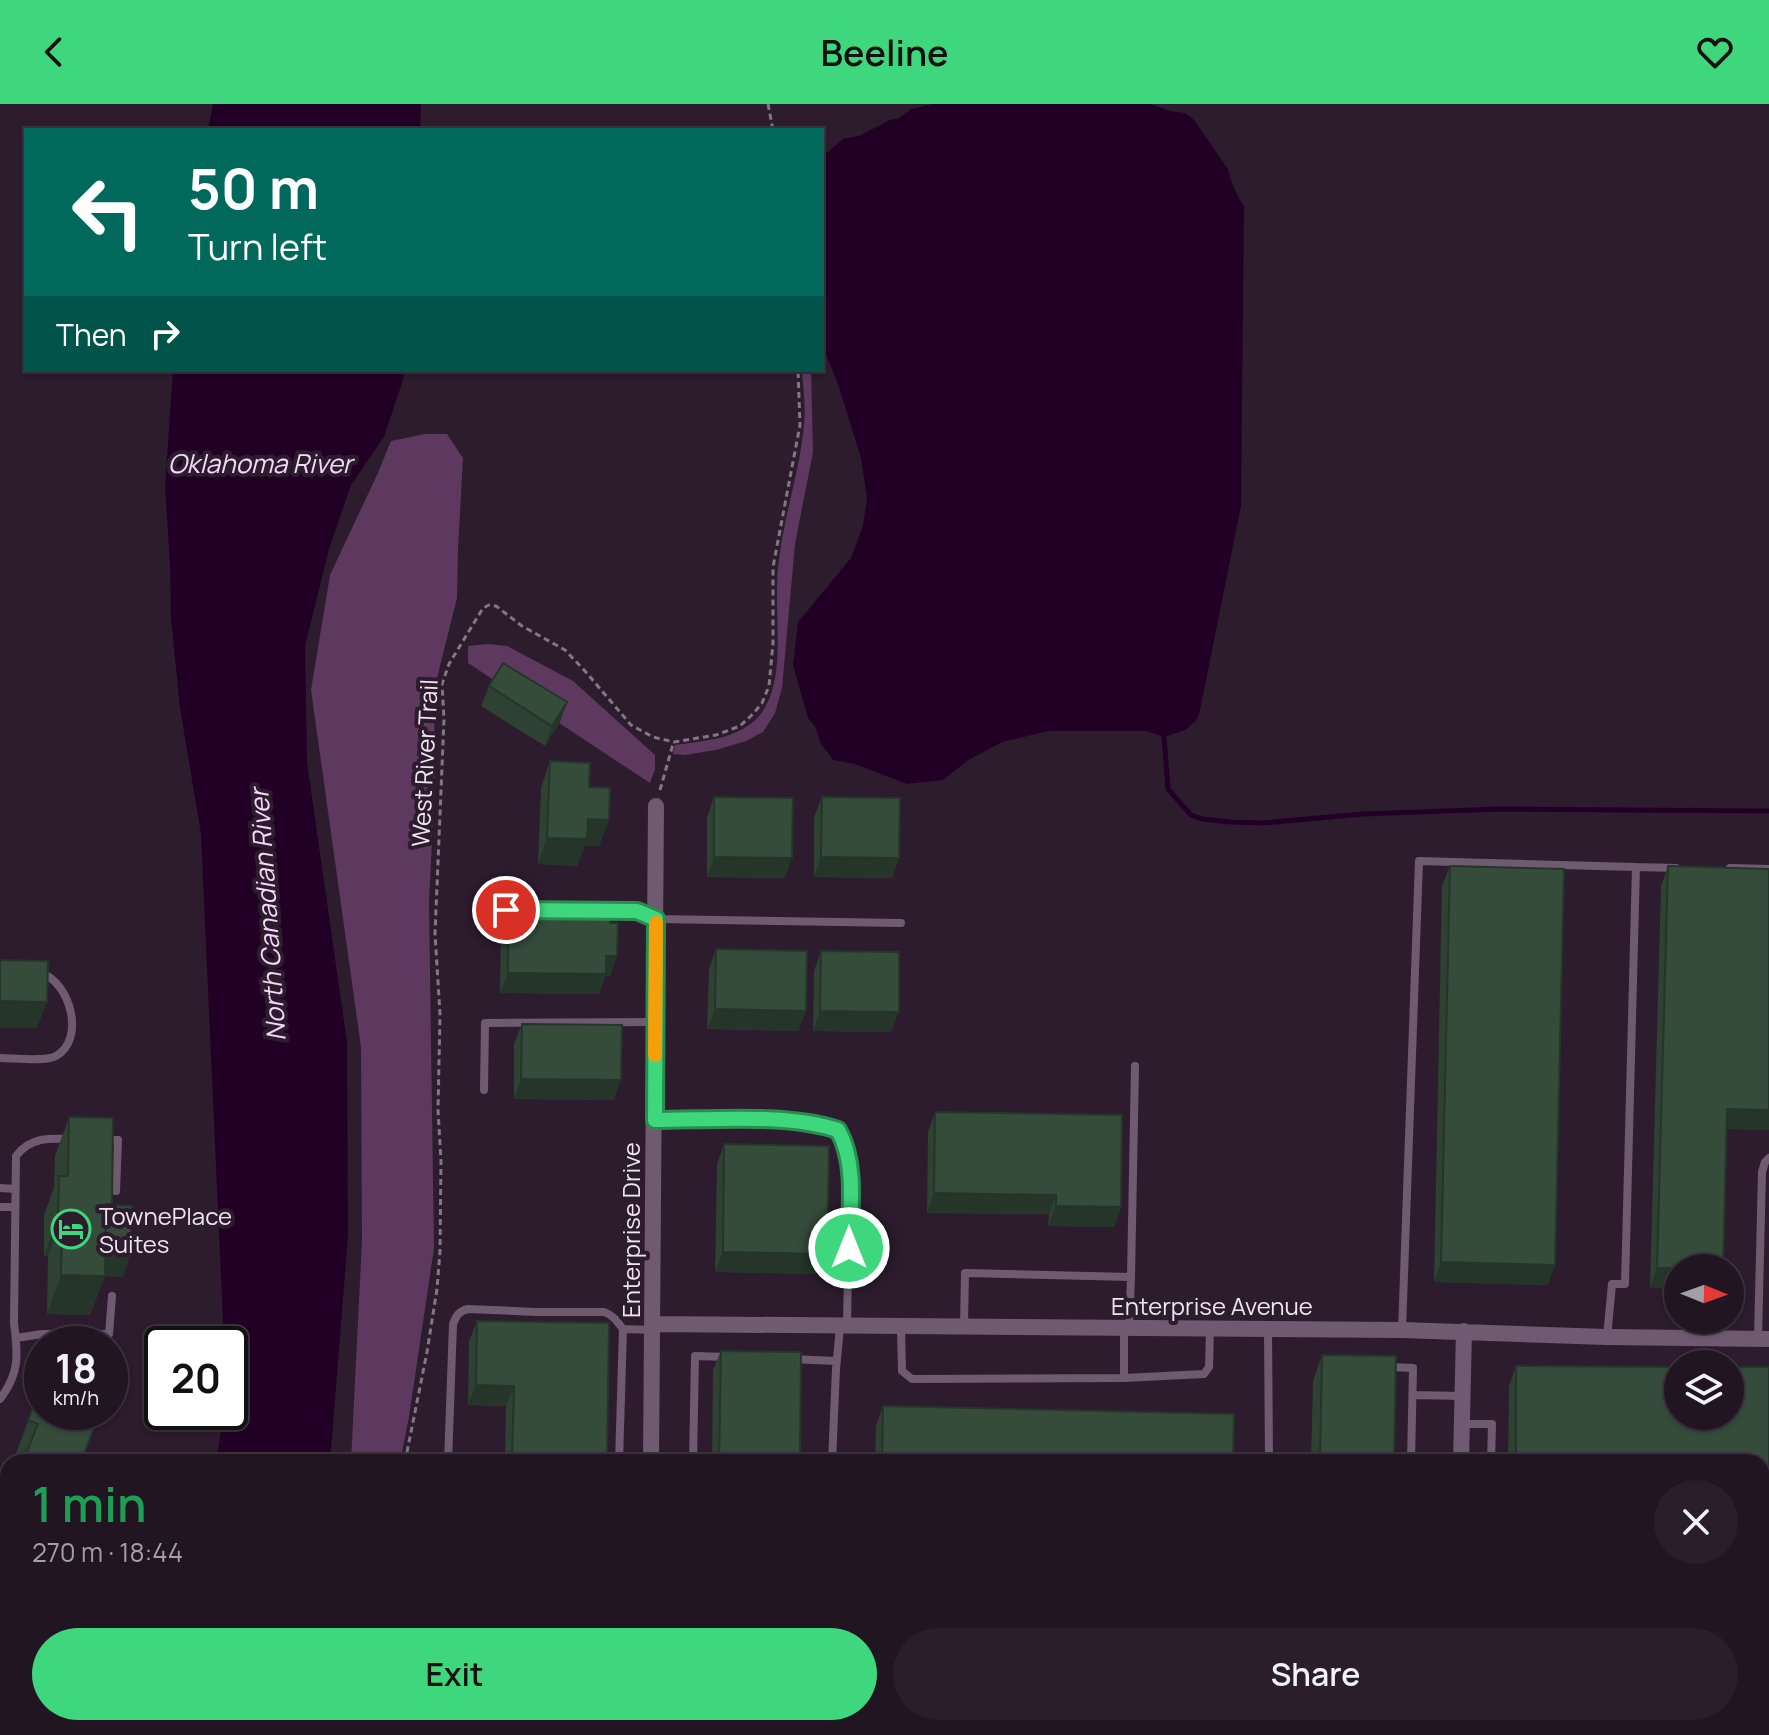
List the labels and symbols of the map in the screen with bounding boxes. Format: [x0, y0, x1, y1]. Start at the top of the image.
water label: Oklahoma River [168, 445, 356, 481]
street label: West River Trail [403, 678, 445, 848]
water label: North Canadian River [240, 784, 294, 1042]
pin [472, 876, 540, 944]
street label: Enterprise Drive [614, 1142, 647, 1318]
place label: TownePlace Suites [99, 1199, 232, 1260]
position arrow [807, 1206, 891, 1290]
hotel icon: TownePlace Suites [50, 1208, 92, 1250]
north arrow [1664, 1254, 1744, 1334]
street label: Enterprise Avenue [1111, 1289, 1313, 1322]
speed limit sign: 20 [144, 1326, 248, 1430]

